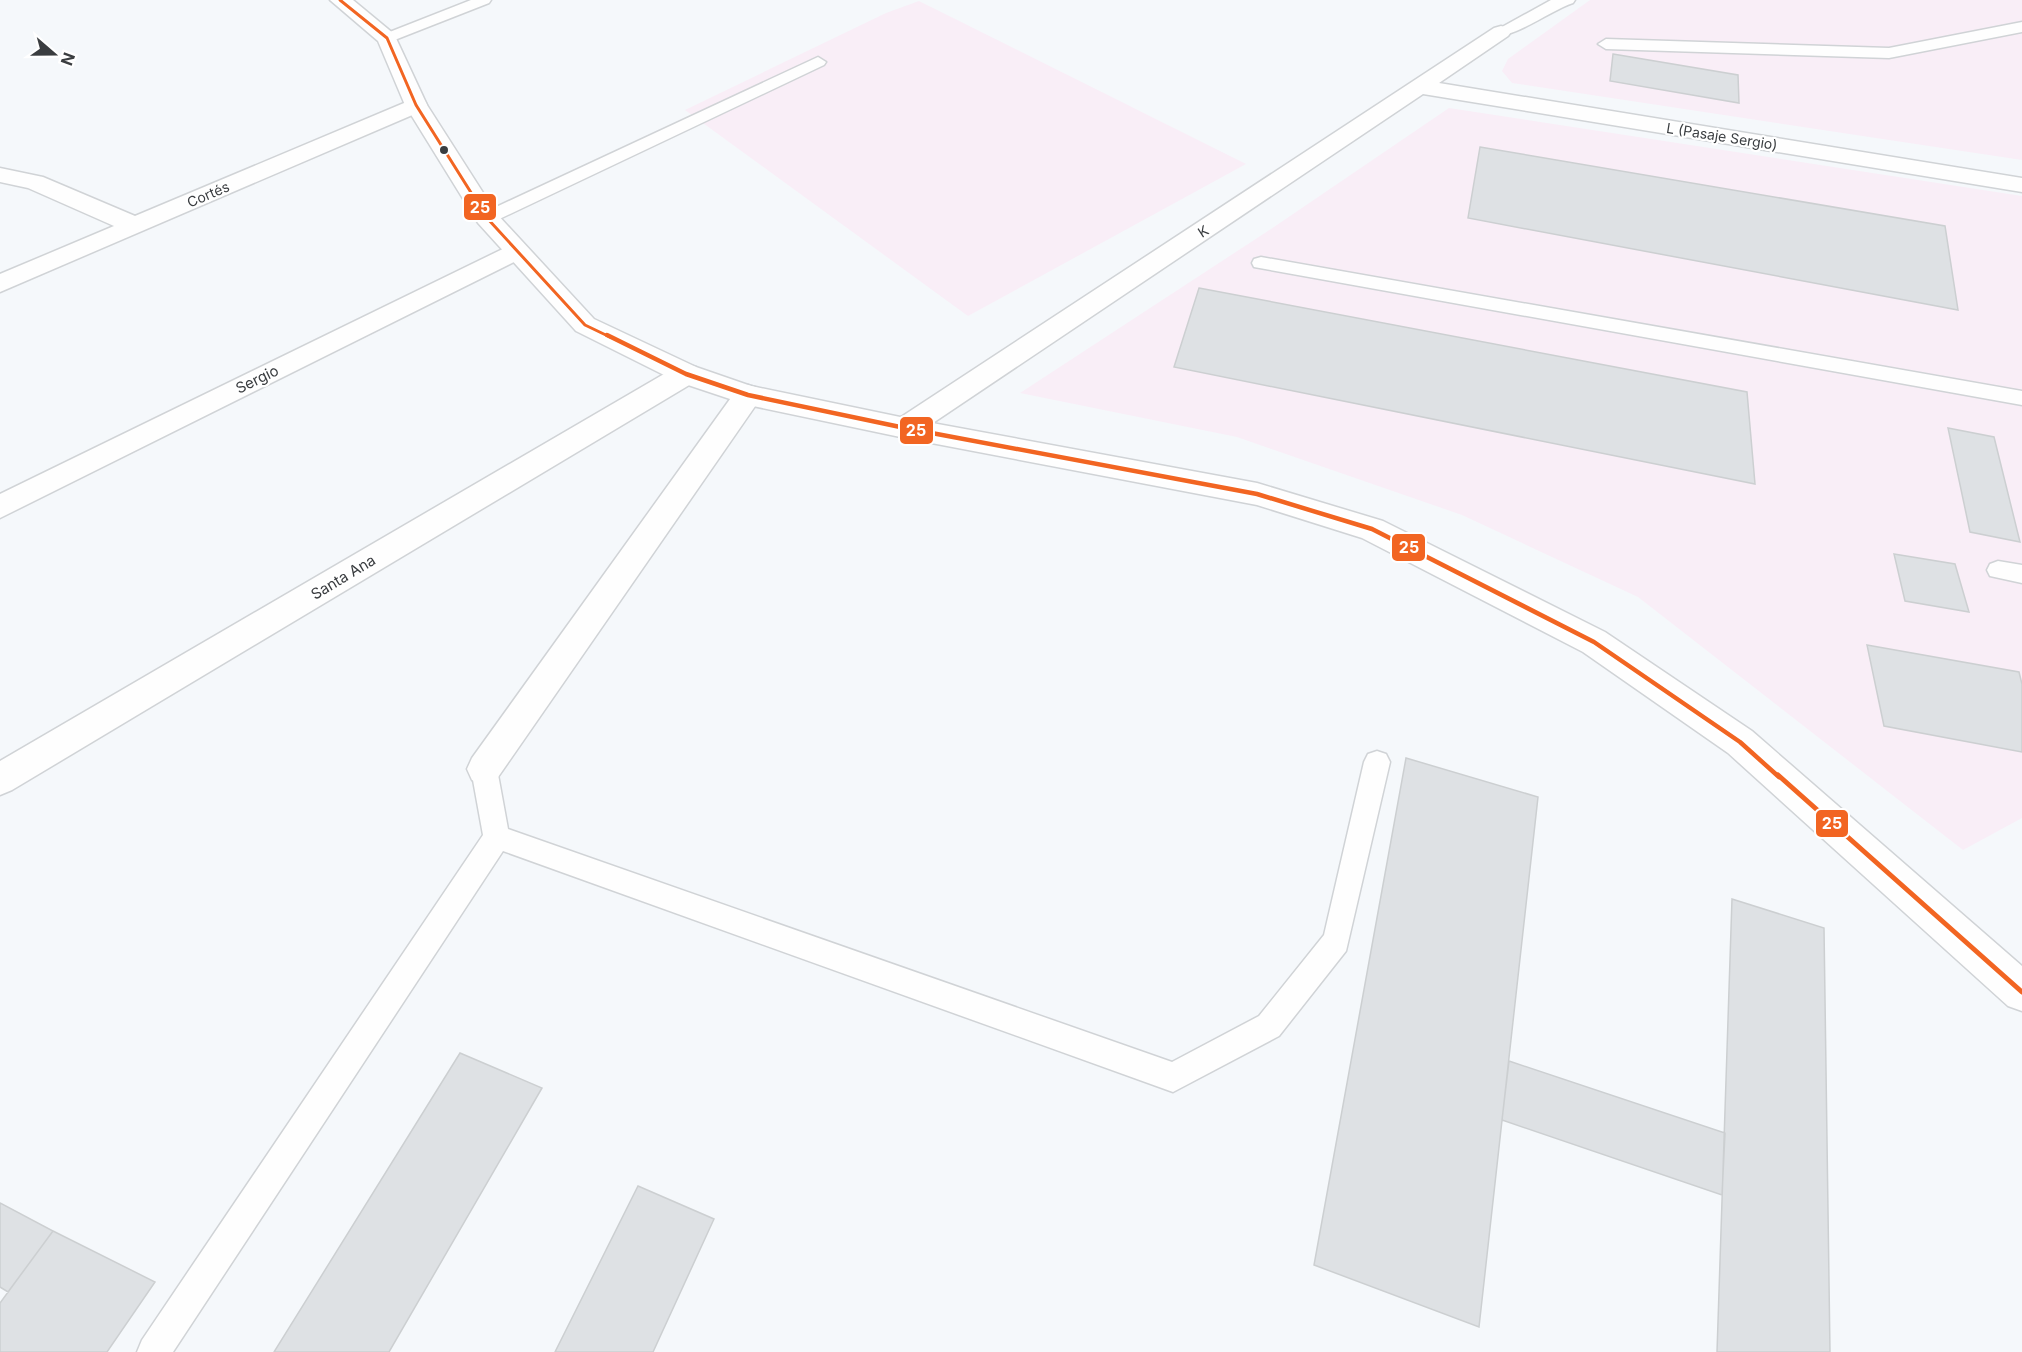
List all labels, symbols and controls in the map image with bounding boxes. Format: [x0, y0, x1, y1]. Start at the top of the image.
north arrow [24, 24, 84, 84]
text: N [57, 50, 80, 68]
street label: L (Pasaje Sergio) [1665, 119, 1779, 153]
unlabelled marker [438, 144, 450, 156]
street label: Cortés [184, 178, 232, 210]
line badge: 25 [463, 193, 497, 221]
text: 25 [470, 197, 490, 217]
street label: K [1194, 221, 1212, 241]
street label: Sergio [232, 360, 282, 398]
line badge: 25 [899, 416, 934, 445]
text: 25 [906, 420, 926, 440]
line badge: 25 [1391, 533, 1426, 562]
text: 25 [1399, 537, 1419, 557]
street label: Santa Ana [307, 550, 379, 604]
line badge: 25 [1815, 809, 1849, 838]
text: 25 [1822, 813, 1842, 833]

